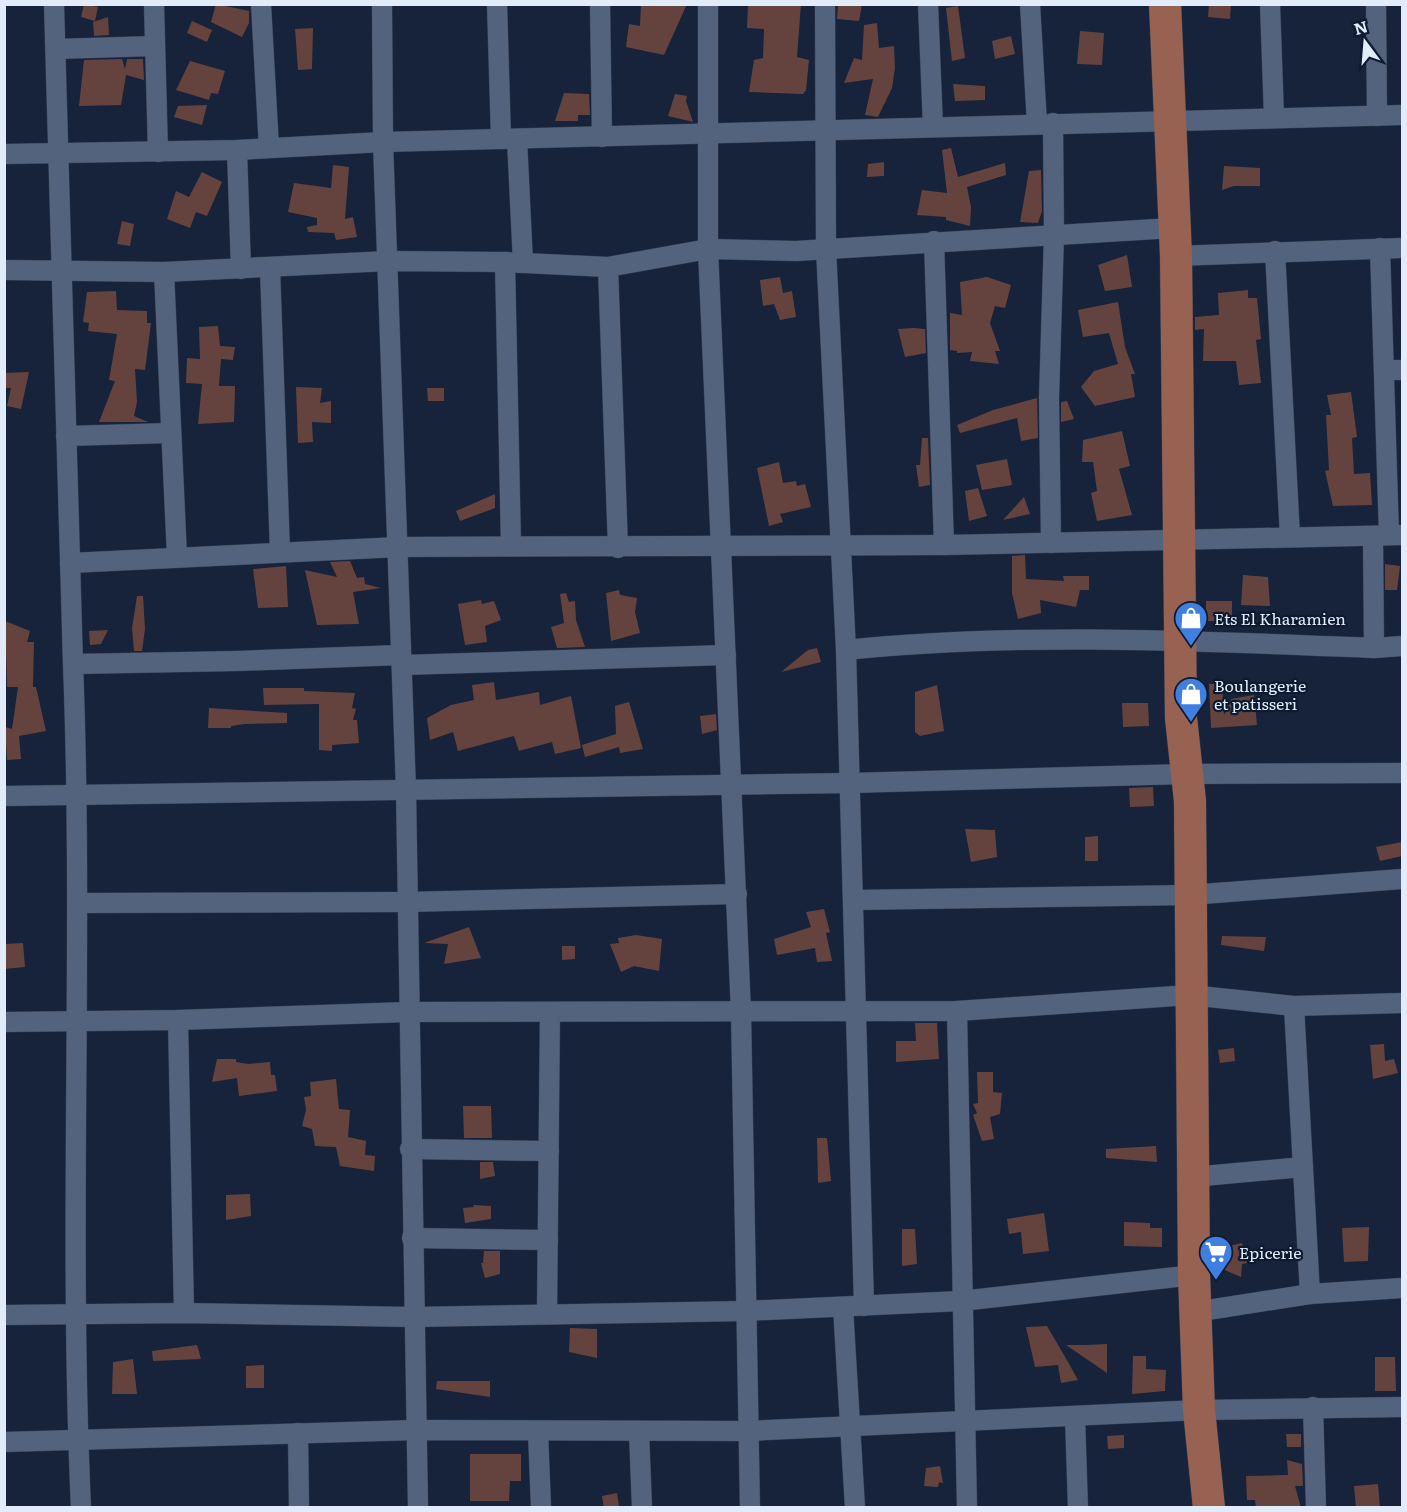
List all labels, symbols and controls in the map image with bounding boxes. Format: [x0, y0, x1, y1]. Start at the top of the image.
north arrow [1335, 12, 1395, 72]
text: N [1351, 13, 1370, 40]
shop icon: Ets El Kharamien [1173, 600, 1209, 647]
place label: Ets El Kharamien [1214, 606, 1346, 630]
place label: Boulangerie et patisseri [1214, 673, 1306, 715]
shop icon: Boulangerie et patisseri [1173, 676, 1209, 723]
supermarket icon: Epicerie [1198, 1234, 1234, 1281]
place label: Epicerie [1239, 1240, 1302, 1264]

